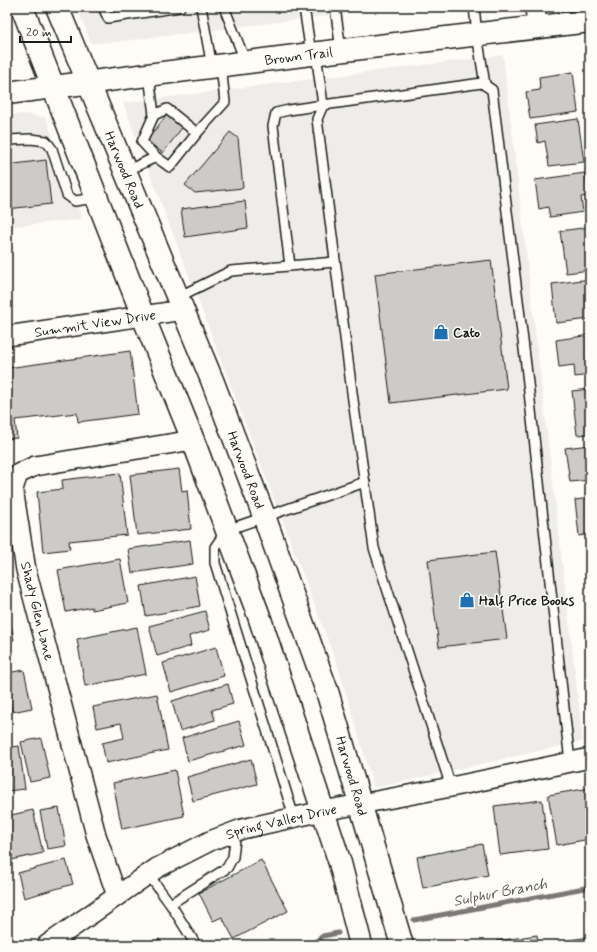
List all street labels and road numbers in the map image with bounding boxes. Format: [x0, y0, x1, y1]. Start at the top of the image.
street label: Brown Trail [264, 43, 334, 70]
street label: Harwood Road [100, 129, 148, 211]
street label: Summit View Drive [33, 306, 157, 342]
street label: Harwood Road [222, 428, 268, 512]
street label: Shady Glen Lane [16, 560, 58, 663]
street label: Harwood Road [331, 734, 371, 818]
street label: Spring Valley Drive [224, 801, 339, 844]

